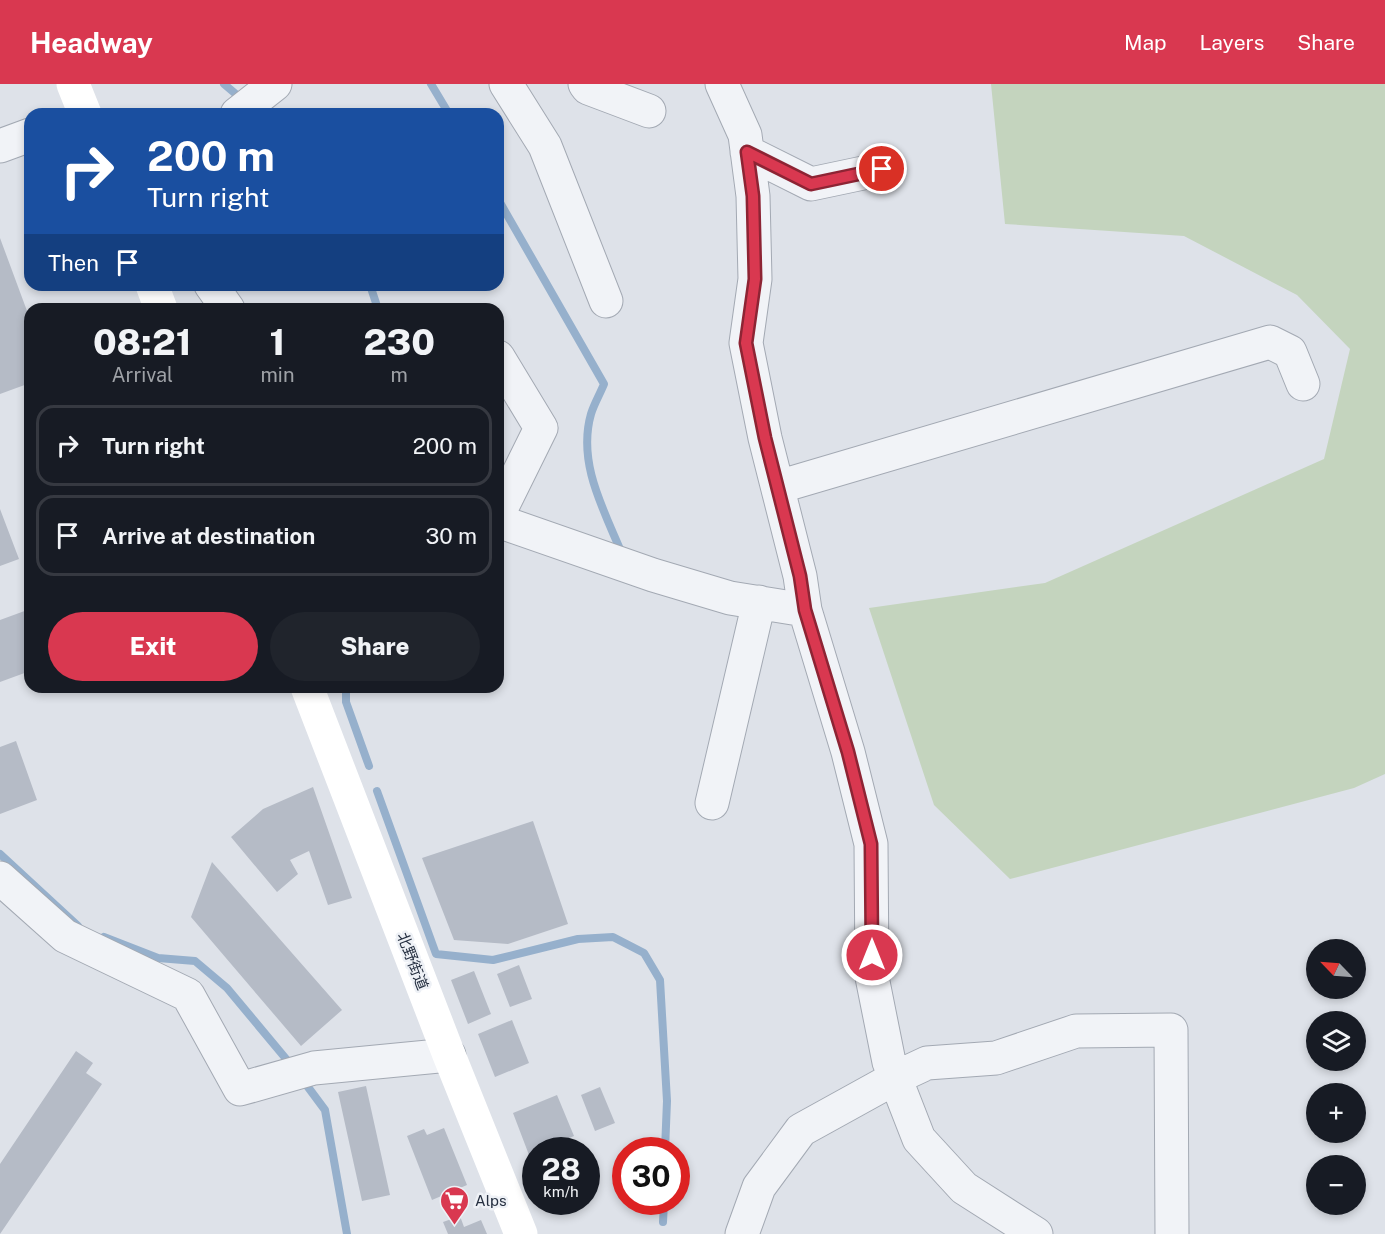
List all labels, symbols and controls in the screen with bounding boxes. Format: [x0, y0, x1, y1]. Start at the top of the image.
text: Headway [30, 26, 153, 59]
text: Map [1124, 30, 1167, 55]
text: Layers [1200, 30, 1264, 55]
text: Share [1297, 30, 1355, 55]
text: 200 m [147, 131, 275, 180]
icon: right [48, 132, 126, 210]
pin [856, 143, 907, 194]
icon: arrive [865, 152, 898, 185]
text: Turn right [147, 181, 270, 213]
icon: arrive [111, 246, 144, 279]
text: Then [48, 250, 99, 276]
text: 08:21 [93, 321, 192, 363]
text: 1 [270, 321, 285, 363]
text: 230 [363, 321, 435, 363]
text: Arrival [111, 363, 173, 387]
text: min [261, 363, 294, 387]
text: m [391, 363, 408, 387]
icon: right [51, 429, 84, 462]
text: Turn right [102, 433, 205, 459]
text: 200 m [413, 433, 477, 459]
icon: arrive [51, 519, 84, 552]
text: Arrive at destination [102, 523, 315, 549]
text: 30 m [425, 523, 477, 549]
button: Exit [48, 612, 258, 681]
button: Share [270, 612, 480, 681]
position arrow [840, 923, 904, 987]
street label: 北野街道 [394, 930, 432, 992]
north arrow [1306, 939, 1366, 999]
map controls [1306, 939, 1366, 1215]
button: layers [1306, 1011, 1366, 1071]
button: + [1306, 1083, 1366, 1143]
speed limit sign: 30 [612, 1137, 690, 1215]
text: 28 [541, 1151, 581, 1187]
button: − [1306, 1155, 1366, 1215]
text: km/h [543, 1183, 579, 1200]
supermarket icon: Alps [438, 1184, 470, 1226]
place label: Alps [475, 1192, 507, 1209]

